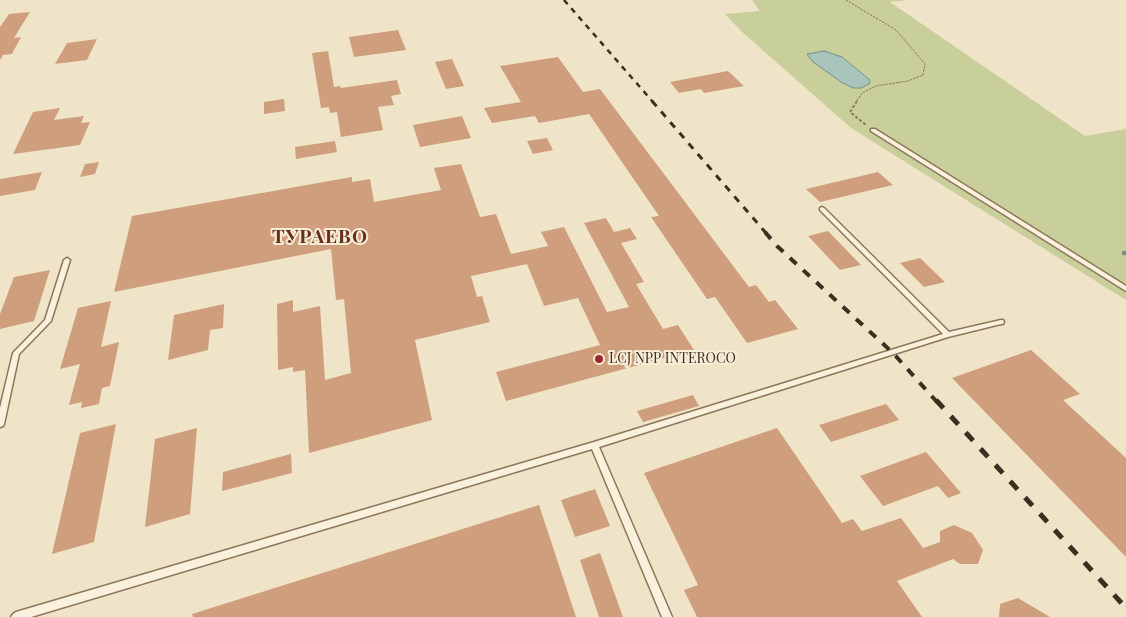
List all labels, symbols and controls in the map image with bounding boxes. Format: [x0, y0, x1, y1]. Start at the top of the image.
district label: ТУРАЕВО [271, 226, 369, 248]
place label: LCJ NPP INTEROCO [609, 351, 736, 367]
marker: LCJ NPP INTEROCO [593, 353, 605, 365]

